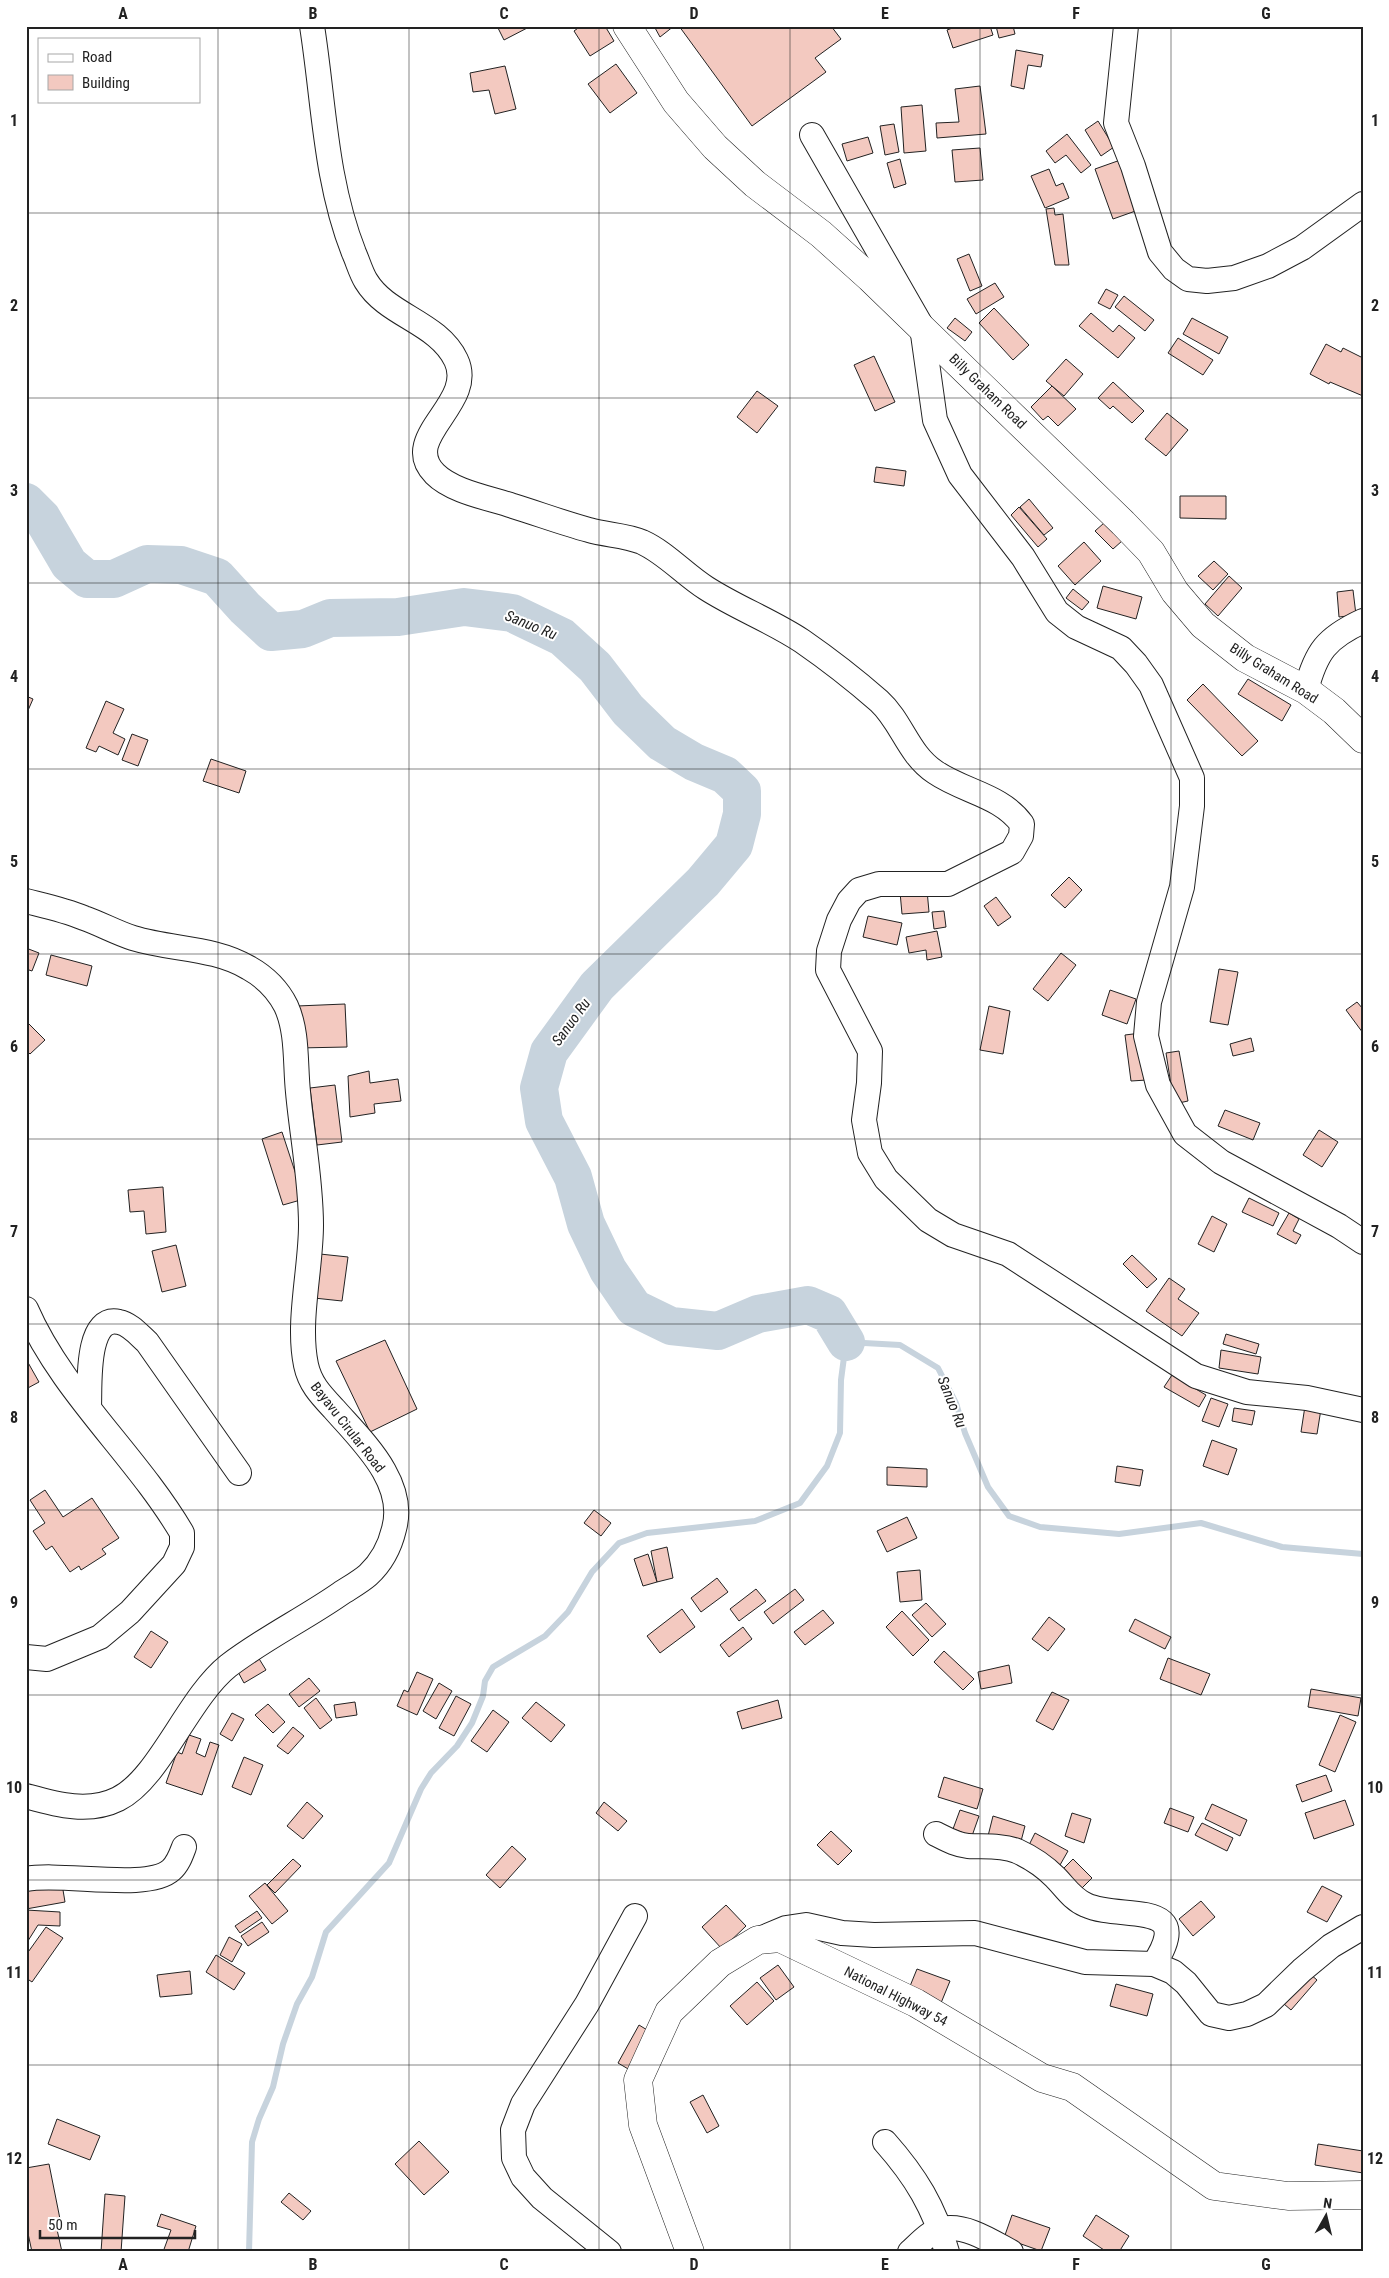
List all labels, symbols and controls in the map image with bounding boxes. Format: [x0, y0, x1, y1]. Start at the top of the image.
text: A [118, 4, 128, 23]
text: B [309, 4, 318, 23]
text: C [499, 4, 509, 23]
text: D [689, 4, 699, 23]
text: E [881, 4, 889, 23]
text: F [1072, 4, 1080, 23]
text: G [1261, 4, 1271, 23]
legend [38, 38, 200, 102]
text: Road [82, 48, 112, 66]
text: Building [82, 74, 130, 92]
text: 1 [10, 111, 18, 130]
text: 1 [1371, 111, 1379, 130]
text: 2 [10, 296, 18, 315]
text: 2 [1371, 296, 1379, 315]
street label: Billy Graham Road [946, 350, 1030, 432]
text: 3 [10, 481, 18, 500]
text: 3 [1371, 481, 1379, 500]
water label: Sanuo Ru [503, 607, 559, 643]
street label: Billy Graham Road [1227, 640, 1321, 706]
text: 4 [10, 667, 18, 686]
text: 4 [1371, 667, 1379, 686]
text: 5 [10, 852, 18, 871]
text: 5 [1371, 852, 1379, 871]
water label: Sanuo Ru [548, 995, 594, 1049]
text: 6 [10, 1037, 18, 1056]
text: 6 [1371, 1037, 1379, 1056]
text: 7 [10, 1222, 18, 1241]
text: 7 [1371, 1222, 1379, 1241]
water label: Sanuo Ru [934, 1374, 970, 1430]
street label: Bayavu Cirular Road [308, 1379, 388, 1475]
text: 8 [10, 1408, 18, 1427]
text: 8 [1371, 1408, 1379, 1427]
text: 9 [10, 1593, 18, 1612]
text: 9 [1371, 1593, 1379, 1612]
text: 10 [6, 1778, 22, 1797]
text: 10 [1367, 1778, 1383, 1797]
text: 11 [6, 1963, 22, 1982]
street label: National Highway 54 [842, 1963, 950, 2029]
text: 11 [1367, 1963, 1383, 1982]
text: 12 [6, 2149, 22, 2168]
text: 12 [1367, 2149, 1383, 2168]
north arrow [1302, 2190, 1352, 2240]
text: N [1322, 2195, 1333, 2212]
scale bar [40, 2208, 195, 2240]
text: 50 m [48, 2216, 78, 2234]
text: A [118, 2255, 128, 2274]
text: B [309, 2255, 318, 2274]
text: C [499, 2255, 509, 2274]
text: D [689, 2255, 699, 2274]
text: E [881, 2255, 889, 2274]
text: F [1072, 2255, 1080, 2274]
text: G [1261, 2255, 1271, 2274]

